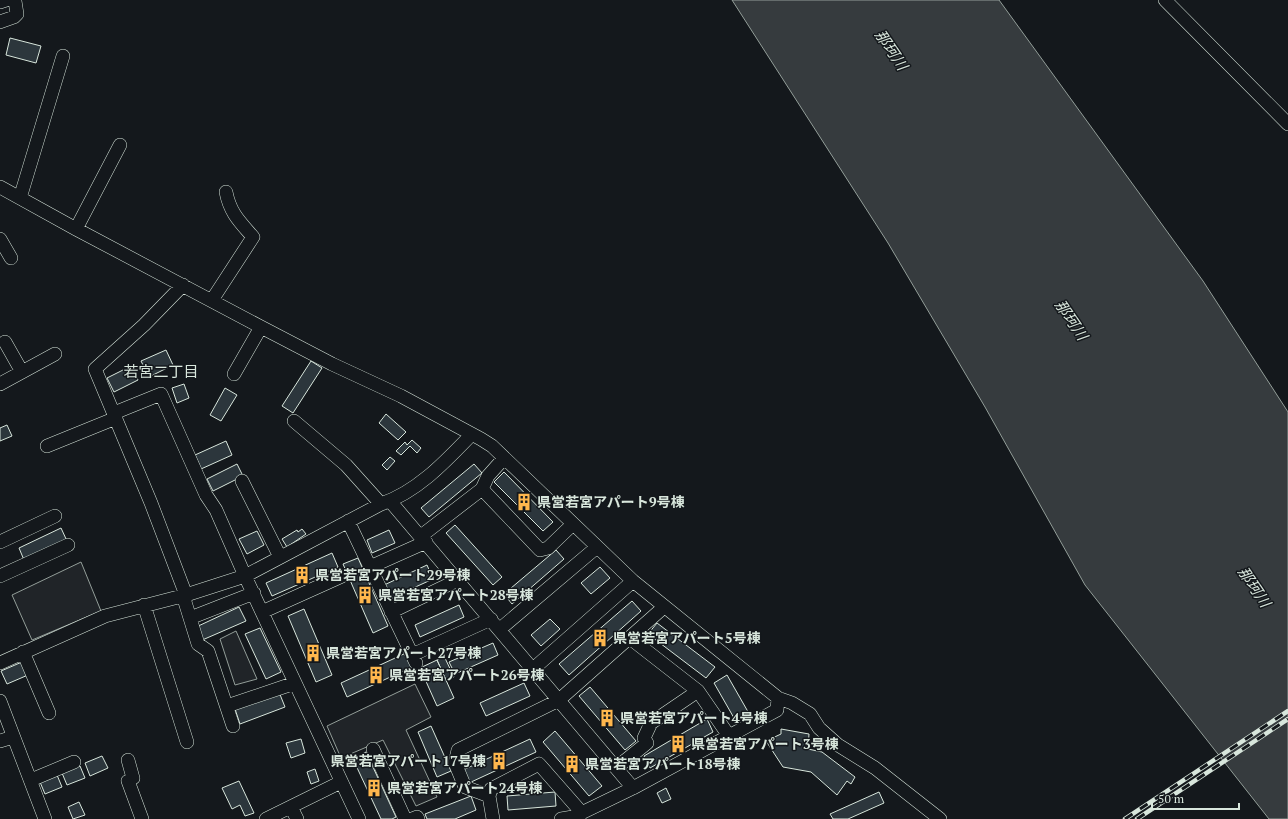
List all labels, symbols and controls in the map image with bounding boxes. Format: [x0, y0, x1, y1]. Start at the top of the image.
water label: 那珂川 [871, 25, 914, 75]
water label: 那珂川 [1051, 295, 1094, 345]
district label: 若宮二丁目 [123, 361, 199, 381]
building icon: 県営若宮アパート9号棟 [514, 492, 534, 512]
place label: 県営若宮アパート9号棟 [537, 492, 685, 511]
water label: 那珂川 [1234, 562, 1277, 612]
building icon: 県営若宮アパート29号棟 [292, 565, 312, 585]
place label: 県営若宮アパート29号棟 [315, 565, 471, 584]
building icon: 県営若宮アパート28号棟 [355, 585, 375, 605]
place label: 県営若宮アパート28号棟 [378, 585, 534, 604]
building icon: 県営若宮アパート5号棟 [590, 628, 610, 648]
place label: 県営若宮アパート5号棟 [613, 628, 761, 647]
building icon: 県営若宮アパート27号棟 [303, 643, 323, 663]
place label: 県営若宮アパート27号棟 [326, 643, 482, 662]
building icon: 県営若宮アパート26号棟 [366, 665, 386, 685]
place label: 県営若宮アパート26号棟 [389, 665, 545, 684]
building icon: 県営若宮アパート4号棟 [597, 708, 617, 728]
place label: 県営若宮アパート4号棟 [620, 708, 768, 727]
building icon: 県営若宮アパート3号棟 [668, 734, 688, 754]
place label: 県営若宮アパート3号棟 [691, 734, 839, 753]
place label: 県営若宮アパート17号棟 [330, 751, 486, 770]
building icon: 県営若宮アパート17号棟 [489, 751, 509, 771]
building icon: 県営若宮アパート18号棟 [562, 754, 582, 774]
place label: 県営若宮アパート18号棟 [585, 754, 741, 773]
building icon: 県営若宮アパート24号棟 [364, 778, 384, 798]
place label: 県営若宮アパート24号棟 [387, 778, 543, 797]
scale bar [1152, 785, 1239, 811]
text: 50 m [1158, 791, 1185, 806]

